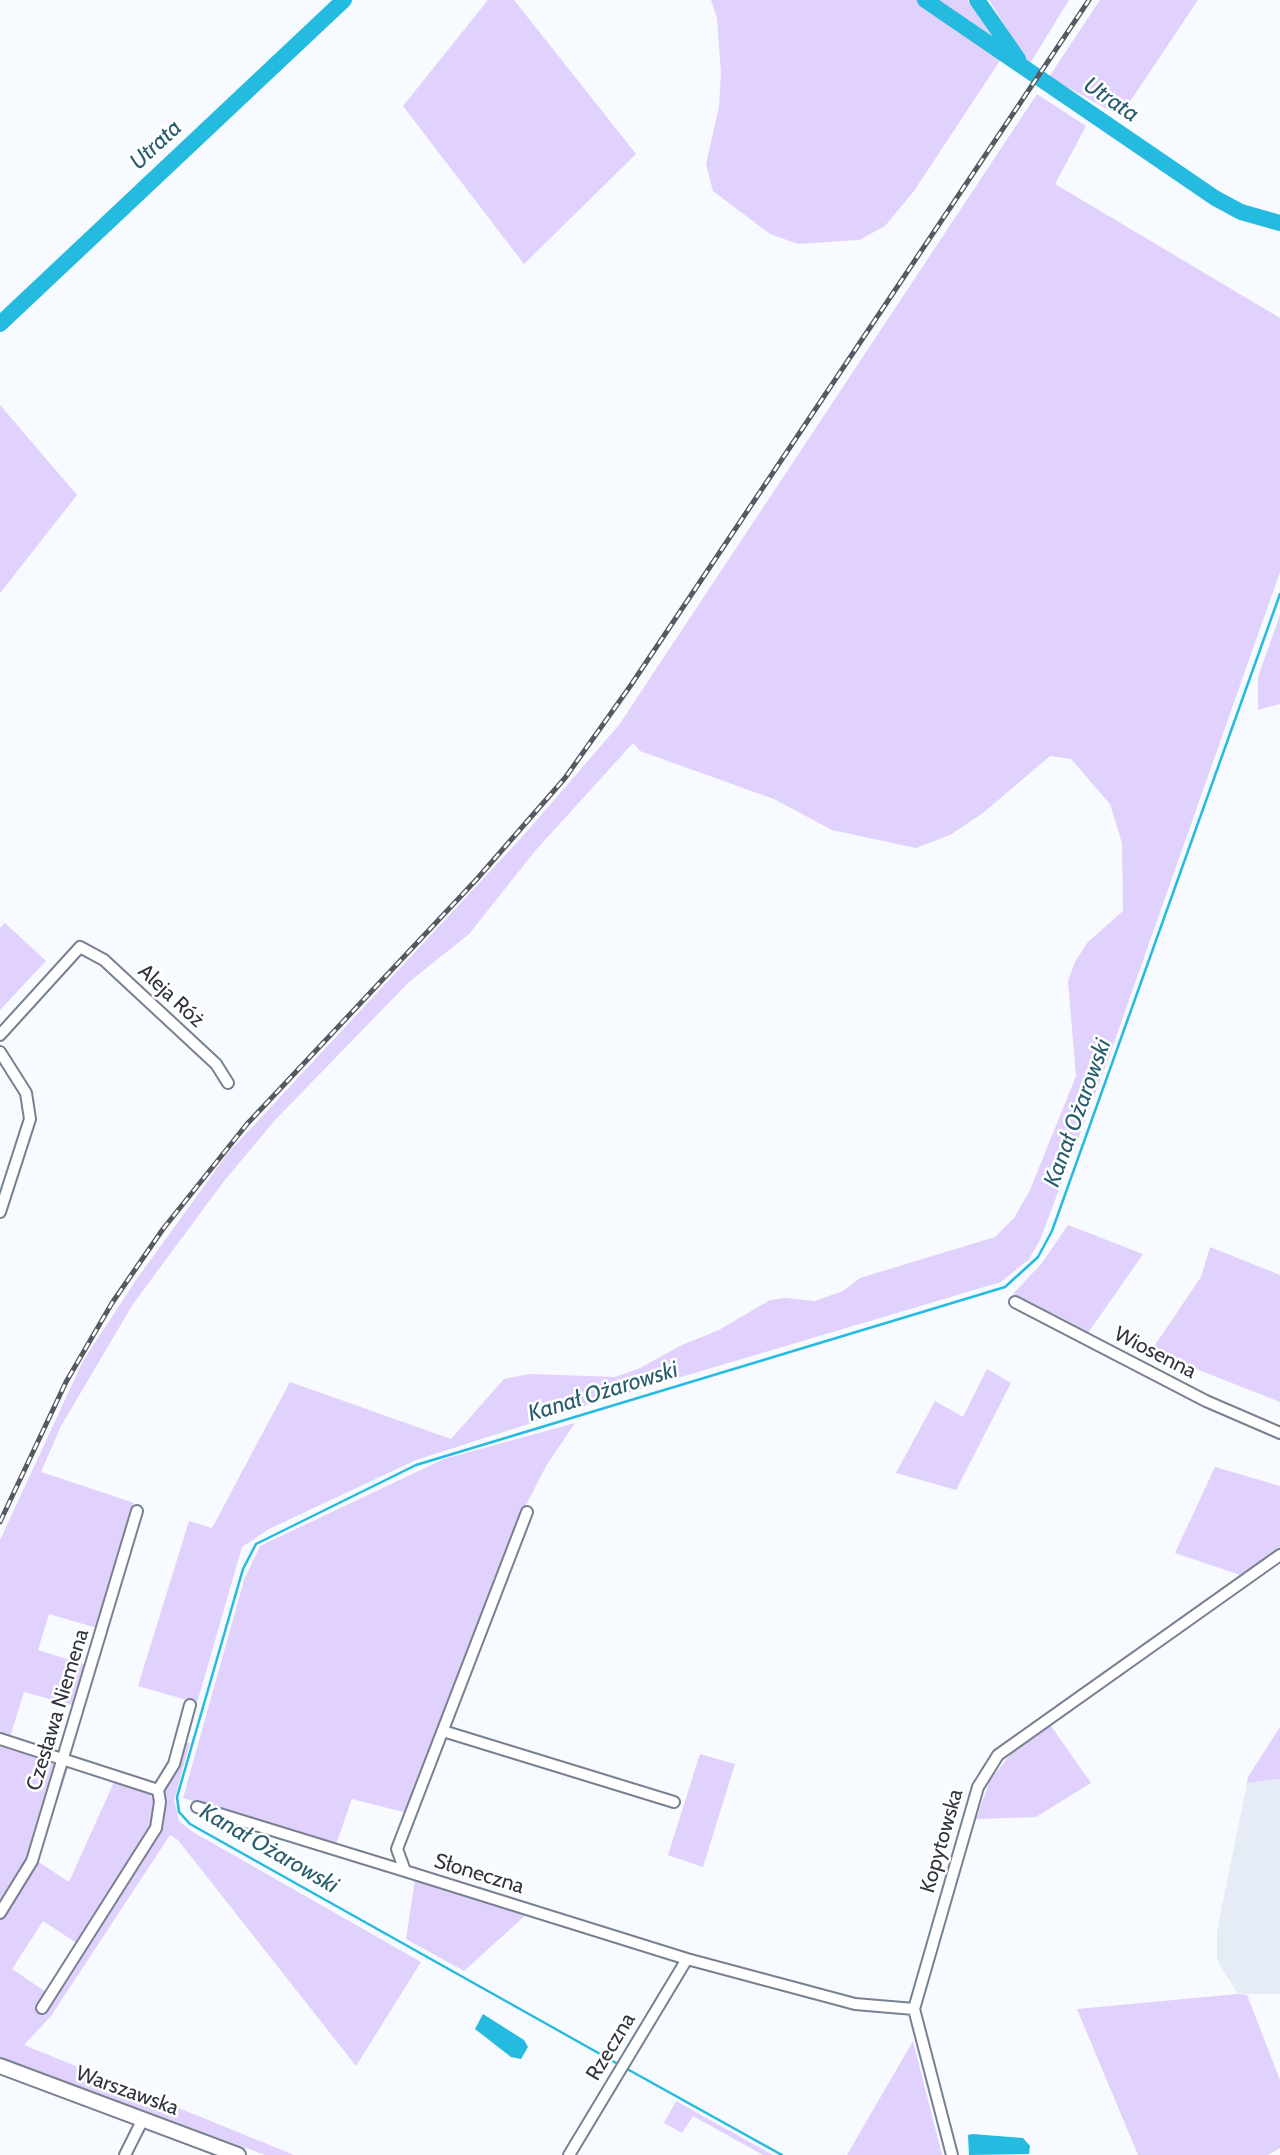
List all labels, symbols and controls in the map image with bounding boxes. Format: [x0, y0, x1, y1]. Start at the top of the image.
water label: Utrata [1078, 72, 1144, 128]
water label: Utrata [124, 114, 188, 176]
street label: Aleja Róż [133, 959, 209, 1033]
water label: Kanał Ożarowski [1038, 1035, 1118, 1191]
street label: Wiosenna [1110, 1322, 1200, 1384]
water label: Kanał Ożarowski [525, 1356, 681, 1428]
street label: Czesława Niemena [21, 1626, 95, 1794]
street label: Kopytowska [915, 1786, 969, 1896]
water label: Kanał Ożarowski [195, 1798, 343, 1900]
street label: Słoneczna [431, 1848, 527, 1900]
street label: Rzeczna [581, 2009, 641, 2085]
street label: Warszawska [72, 2061, 182, 2121]

